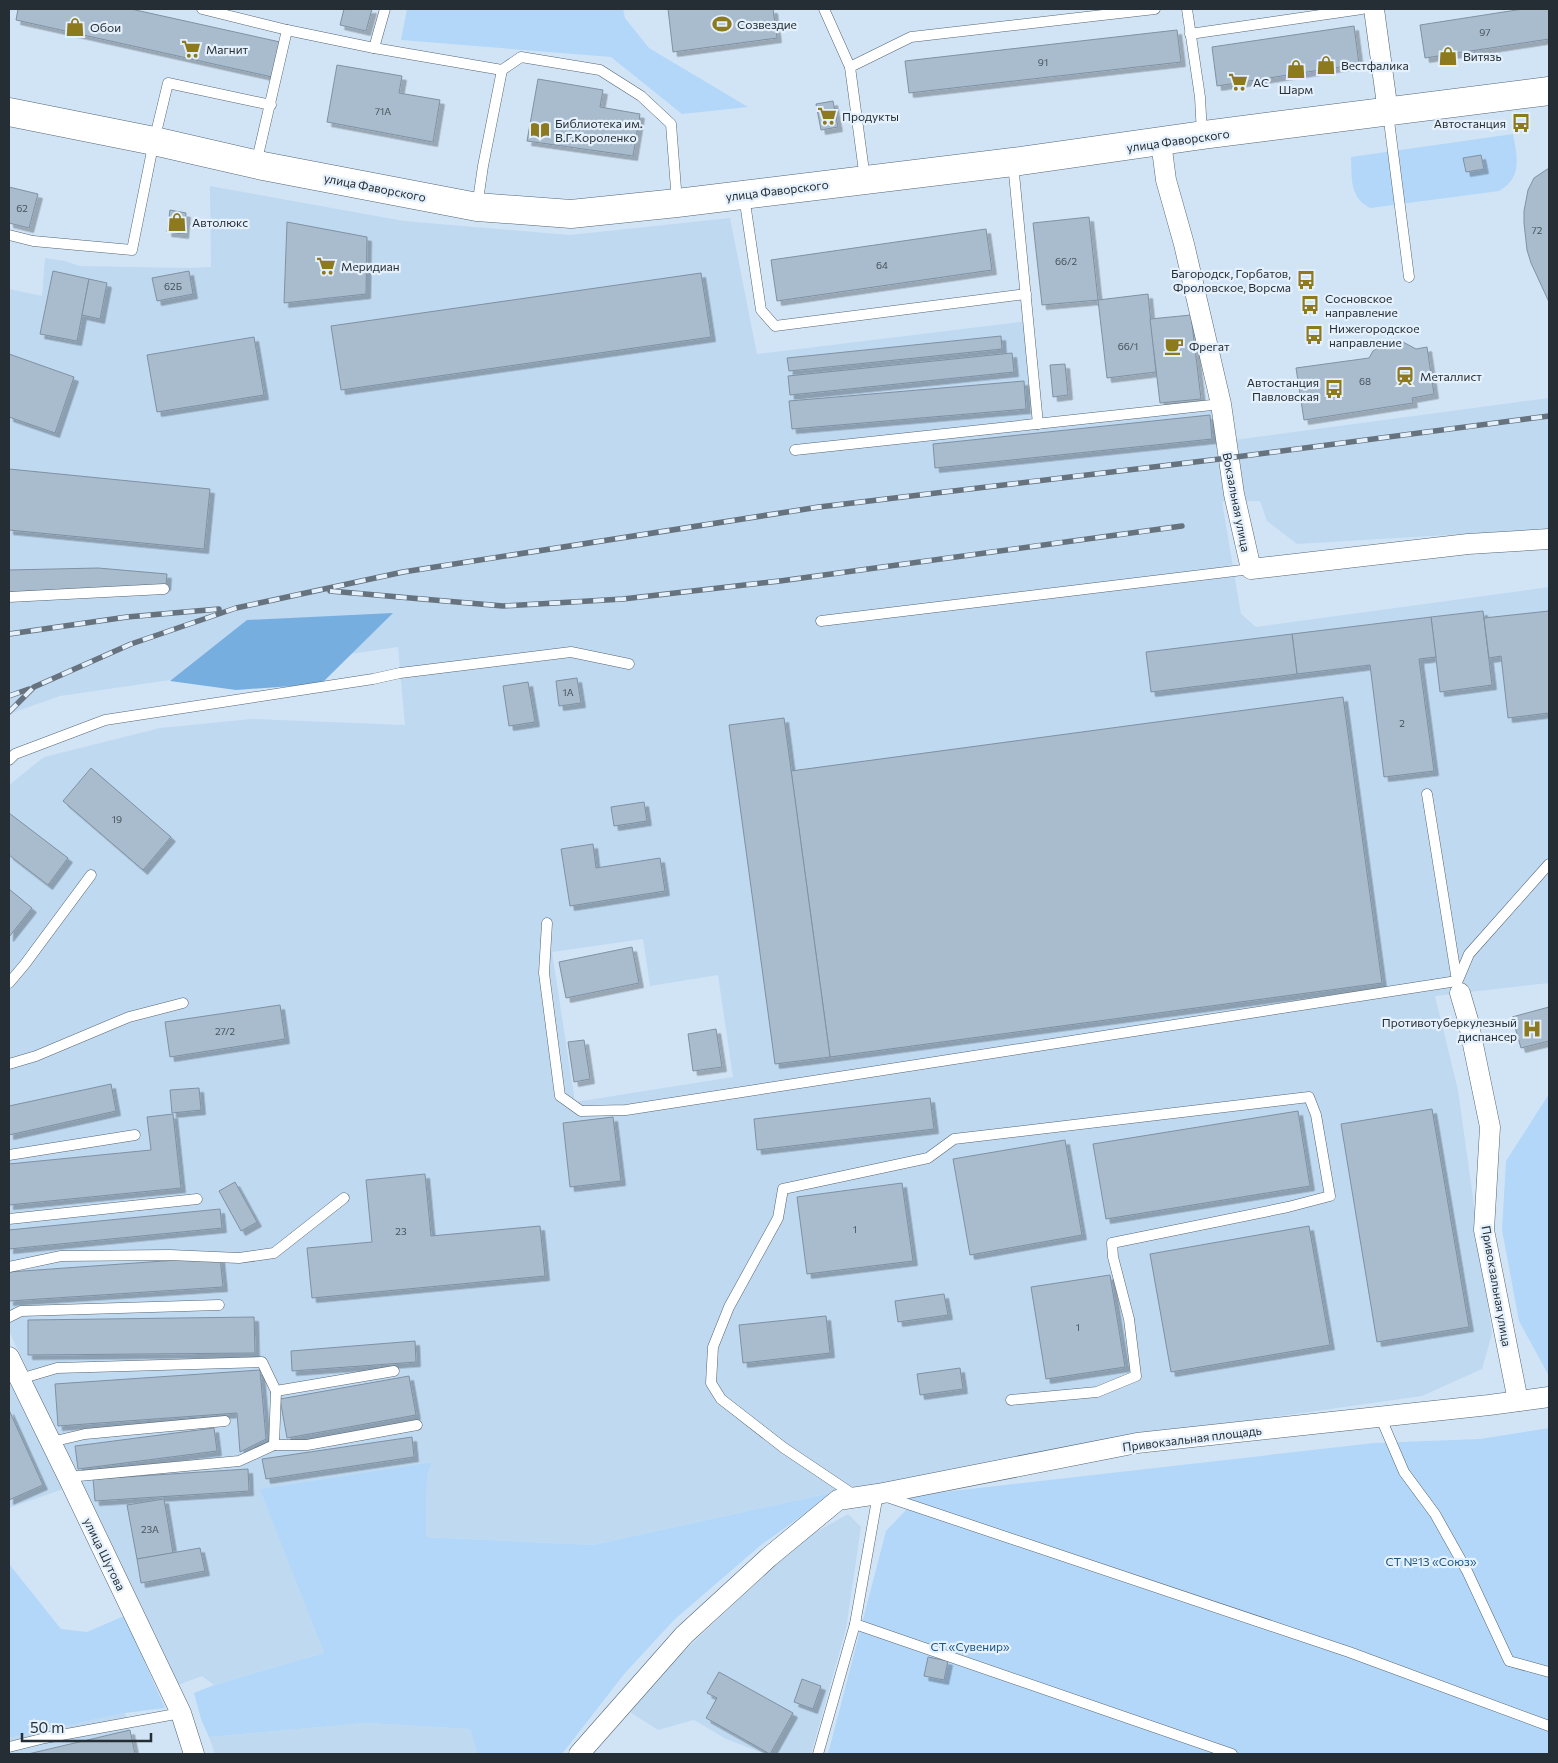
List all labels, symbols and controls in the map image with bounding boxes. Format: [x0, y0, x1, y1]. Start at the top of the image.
sports icon: Созвездие [711, 13, 733, 35]
shop icon: Обои [64, 16, 86, 38]
place label: Созвездие [737, 17, 797, 31]
place label: Обои [90, 20, 121, 34]
house number: 97 [1479, 26, 1491, 38]
supermarket icon: Магнит [180, 38, 202, 60]
place label: Магнит [206, 42, 249, 56]
shop icon: Витязь [1437, 45, 1459, 67]
place label: Витязь [1463, 49, 1502, 63]
shop icon: Вестфалика [1315, 54, 1337, 76]
house number: 91 [1038, 56, 1048, 68]
shop icon: Шарм [1285, 58, 1307, 80]
place label: Вестфалика [1341, 58, 1409, 72]
supermarket icon: АС [1227, 71, 1249, 93]
place label: АС [1253, 75, 1269, 89]
place label: Шарм [1279, 82, 1313, 96]
house number: 71А [375, 105, 391, 117]
supermarket icon: Продукты [816, 105, 838, 127]
place label: Продукты [842, 109, 899, 123]
bus stop icon: Автостанция [1510, 112, 1532, 134]
place label: Библиотека им. В.Г.Короленко [555, 116, 643, 144]
place label: Автостанция [1434, 116, 1506, 130]
library icon: Библиотека им. В.Г.Короленко [529, 119, 551, 141]
street label: улица Фаворского [1126, 126, 1230, 154]
street label: улица Фаворского [323, 170, 427, 204]
street label: улица Фаворского [725, 177, 829, 203]
house number: 62 [16, 202, 28, 214]
shop icon: Автолюкс [166, 211, 188, 233]
place label: Автолюкс [192, 215, 248, 229]
house number: 72 [1532, 224, 1543, 236]
supermarket icon: Меридиан [315, 255, 337, 277]
house number: 66/2 [1055, 255, 1077, 267]
place label: Меридиан [341, 259, 400, 273]
house number: 64 [876, 259, 888, 271]
place label: Багородск, Горбатов, Фроловское, Ворсма [1171, 266, 1291, 294]
bus stop icon: Багородск, Горбатов, Фроловское, Ворсма [1295, 269, 1317, 291]
house number: 62Б [164, 280, 182, 292]
place label: Сосновское направление [1325, 291, 1398, 319]
bus stop icon: Сосновское направление [1299, 294, 1321, 316]
place label: Нижегородское направление [1329, 321, 1420, 349]
bus stop icon: Нижегородское направление [1303, 324, 1325, 346]
cafe icon: Фрегат [1163, 335, 1185, 357]
place label: Фрегат [1189, 339, 1230, 353]
house number: 66/1 [1118, 340, 1138, 352]
station icon: Металлист [1394, 365, 1416, 387]
place label: Металлист [1420, 369, 1482, 383]
place label: Автостанция Павловская [1247, 375, 1319, 403]
house number: 68 [1359, 375, 1371, 387]
bus stop icon: Автостанция Павловская [1323, 378, 1345, 400]
street label: Вокзальная улица [1220, 451, 1254, 553]
house number: 1А [562, 686, 574, 698]
house number: 2 [1399, 717, 1405, 729]
house number: 19 [112, 813, 122, 825]
place label: Противотуберкулезный диспансер [1382, 1015, 1517, 1043]
hospital icon: Противотуберкулезный диспансер [1521, 1018, 1543, 1040]
house number: 27/2 [215, 1025, 235, 1037]
house number: 1 [853, 1223, 857, 1235]
house number: 23 [395, 1225, 407, 1237]
street label: Привокзальная улица [1479, 1225, 1515, 1347]
house number: 1 [1076, 1321, 1080, 1333]
street label: Привокзальная площадь [1122, 1423, 1262, 1453]
street label: улица Шутова [81, 1515, 129, 1593]
house number: 23А [141, 1523, 159, 1535]
park label: СТ №13 «Союз» [1385, 1554, 1477, 1568]
park label: СТ «Сувенир» [930, 1639, 1010, 1653]
scale bar [22, 1710, 151, 1742]
text: 50 m [30, 1718, 64, 1736]

